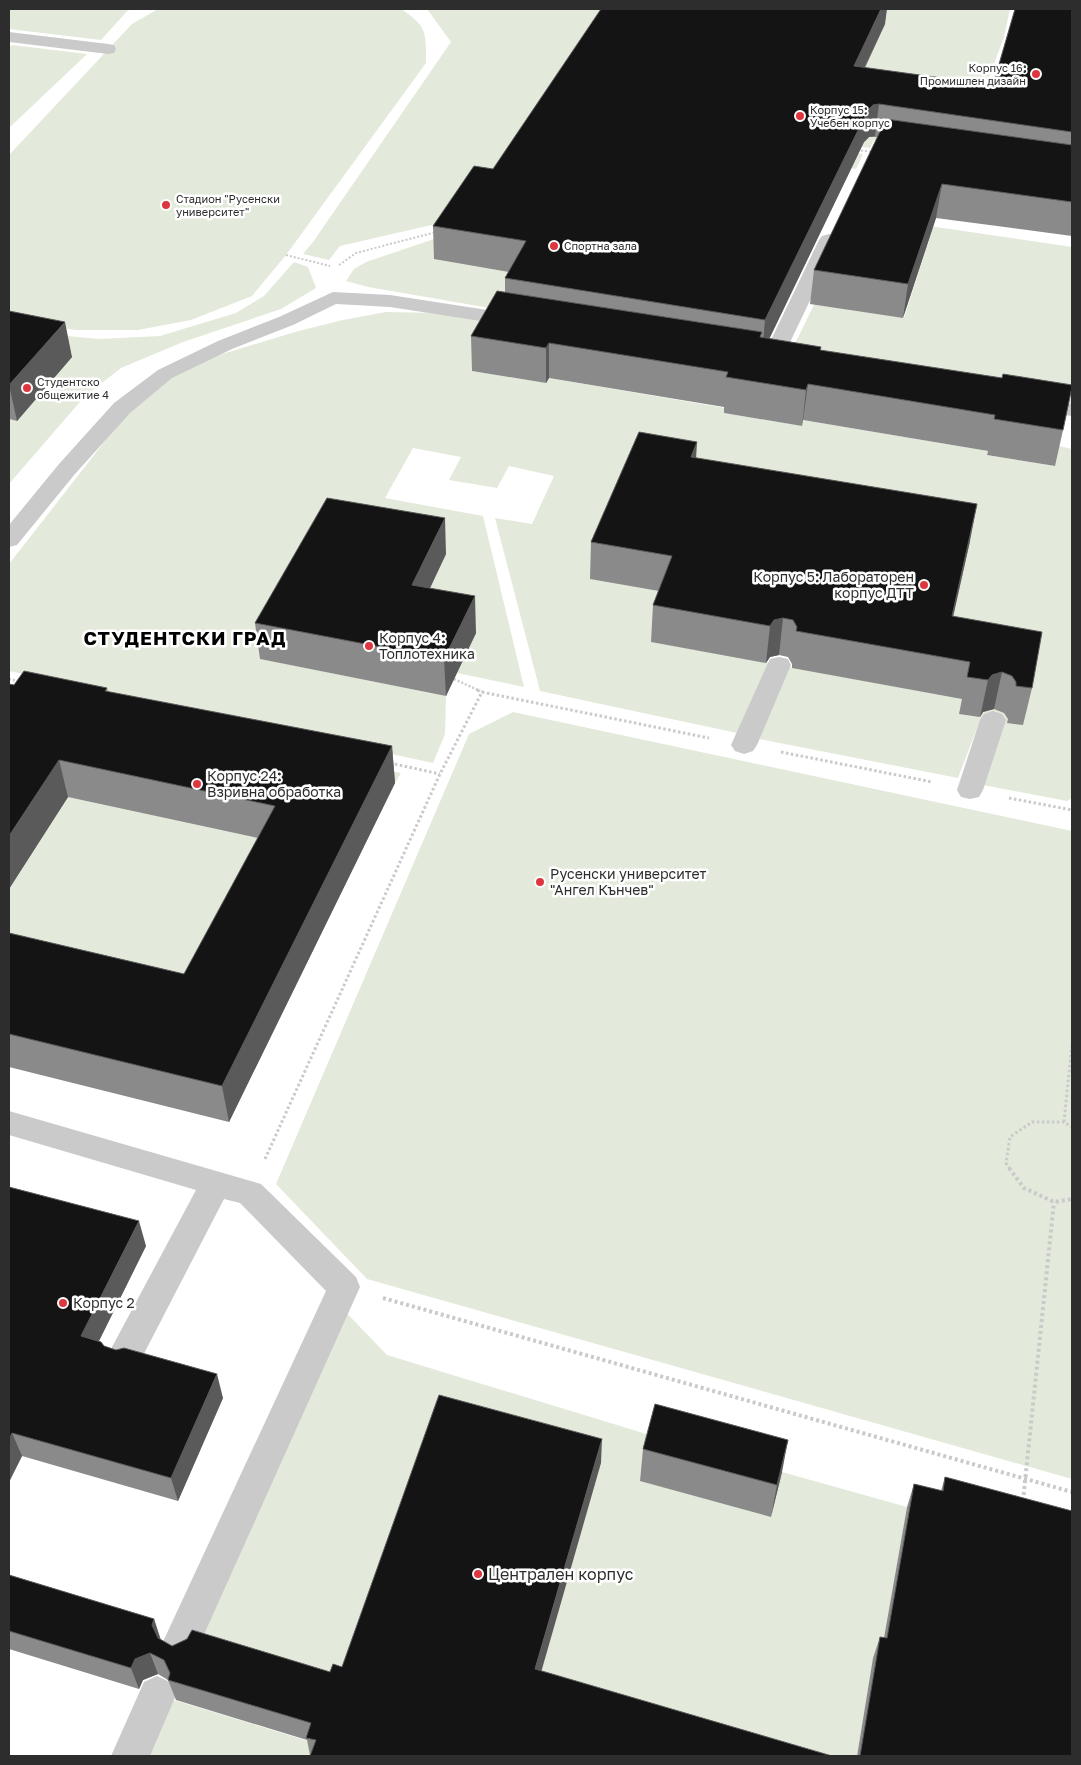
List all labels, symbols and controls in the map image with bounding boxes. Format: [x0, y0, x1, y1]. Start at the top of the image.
place label: Корпус 16: Промишлен дизайн [920, 61, 1026, 87]
marker: Корпус 16: Промишлен дизайн [1030, 68, 1042, 80]
place label: Корпус 15: Учебен корпус [810, 103, 890, 129]
marker: Корпус 15: Учебен корпус [794, 110, 806, 122]
place label: Стадион "Русенски университет" [176, 192, 280, 218]
marker: Стадион "Русенски университет" [160, 199, 172, 211]
place label: Спортна зала [564, 239, 637, 252]
marker: Спортна зала [548, 240, 560, 252]
place label: Студентско общежитие 4 [37, 375, 109, 401]
marker: Студентско общежитие 4 [21, 382, 33, 394]
place label: Корпус 5: Лабораторен корпус ДТТ [753, 568, 914, 601]
marker: Корпус 5: Лабораторен корпус ДТТ [918, 579, 930, 591]
district label: СТУДЕНТСКИ ГРАД [83, 626, 287, 649]
place label: Корпус 4: Топлотехника [379, 629, 475, 662]
marker: Корпус 4: Топлотехника [363, 640, 375, 652]
place label: Корпус 24: Взривна обработка [207, 767, 341, 800]
marker: Корпус 24: Взривна обработка [191, 778, 203, 790]
place label: Русенски университет "Ангел Кънчев" [550, 865, 706, 898]
marker: Русенски университет "Ангел Кънчев" [534, 876, 546, 888]
place label: Корпус 2 [73, 1294, 135, 1311]
marker: Корпус 2 [57, 1297, 69, 1309]
place label: Централен корпус [488, 1564, 634, 1584]
marker: Централен корпус [472, 1568, 484, 1580]

